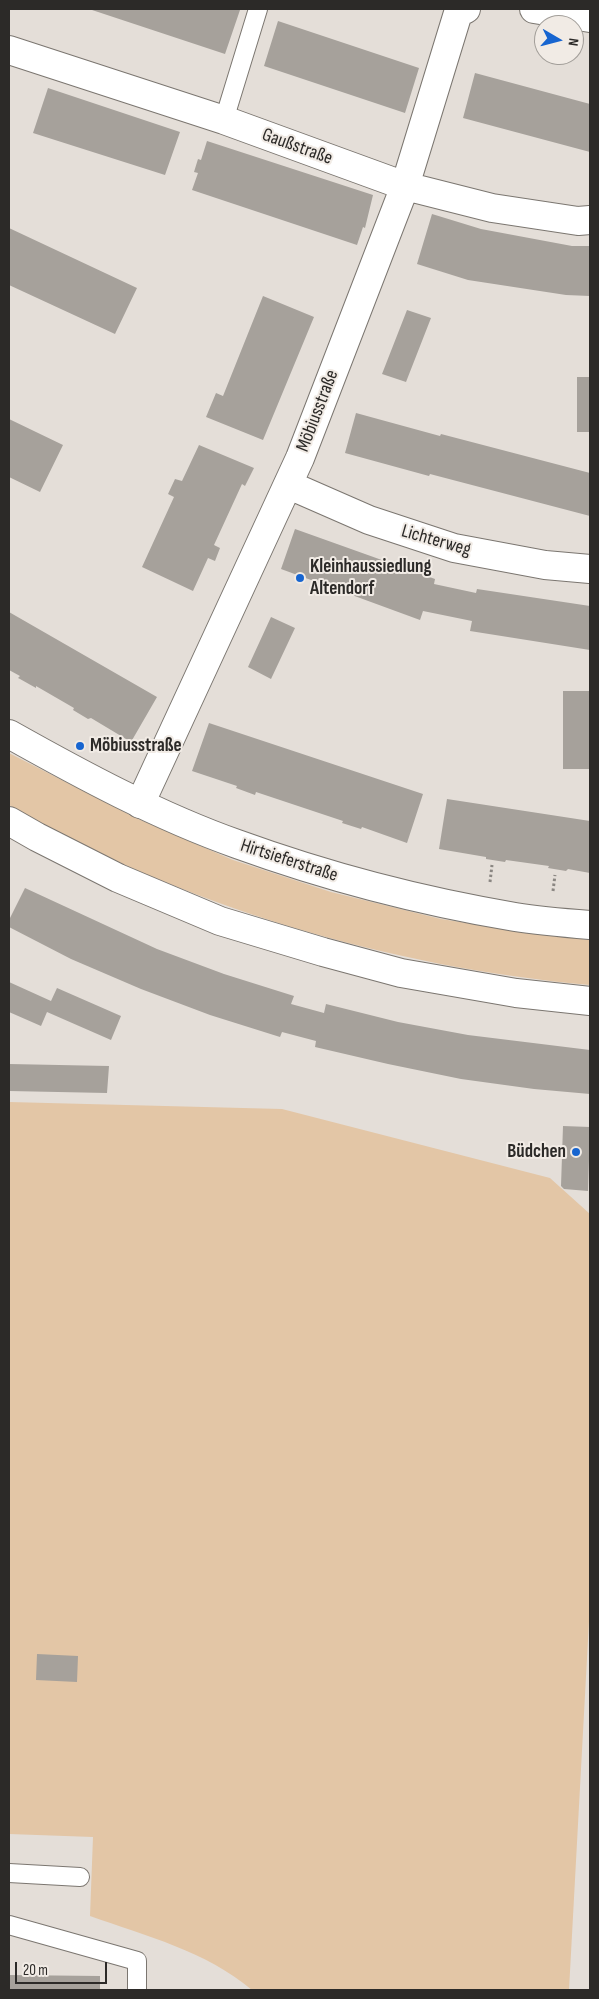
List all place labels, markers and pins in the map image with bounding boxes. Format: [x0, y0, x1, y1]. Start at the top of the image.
place label: Kleinhaussiedlung Altendorf [310, 556, 431, 600]
marker: Kleinhaussiedlung Altendorf [294, 572, 306, 584]
place label: Möbiusstraße [90, 735, 182, 757]
marker: Möbiusstraße [74, 740, 86, 752]
place label: Büdchen [507, 1141, 566, 1163]
marker: Büdchen [570, 1146, 582, 1158]

